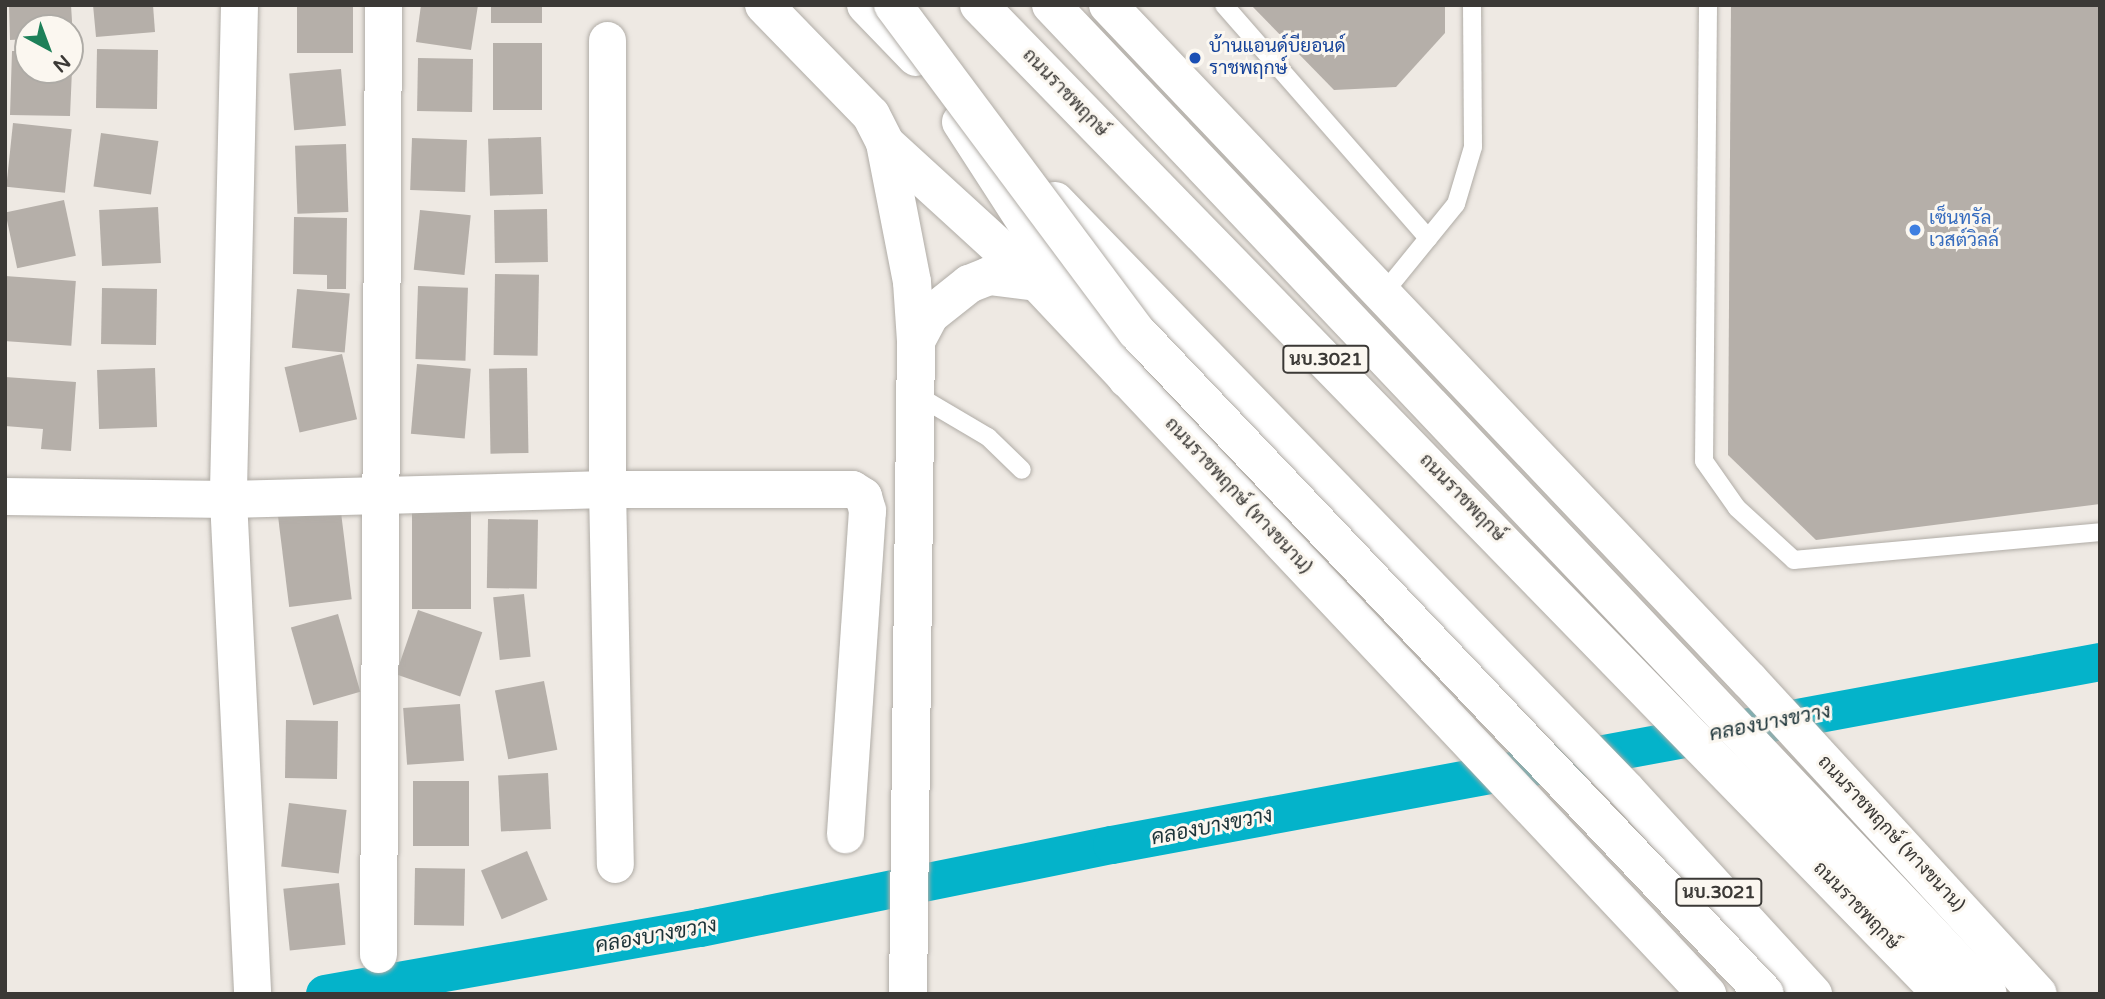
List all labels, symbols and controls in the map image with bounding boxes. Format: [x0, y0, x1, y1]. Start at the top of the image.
north arrow [14, 14, 84, 84]
place label: บ้านแอนด์บียอนด์ ราชพฤกษ์ [1209, 36, 1346, 80]
street label: ถนนราชพฤกษ์ [1017, 44, 1113, 142]
text: N [48, 50, 74, 77]
marker: บ้านแอนด์บียอนด์ ราชพฤกษ์ [1187, 50, 1203, 66]
place label: เซ็นทรัล เวสต์วิลล์ [1929, 208, 1999, 252]
marker: เซ็นทรัล เวสต์วิลล์ [1907, 222, 1923, 238]
road number: นบ.3021 [1282, 344, 1370, 374]
street label: ถนนราชพฤกษ์ (ทางขนาน) [1160, 413, 1316, 579]
street label: ถนนราชพฤกษ์ [1414, 449, 1510, 547]
water label: คลองบางขวาง [1707, 699, 1833, 747]
street label: ถนนราชพฤกษ์ (ทางขนาน) [1813, 751, 1969, 917]
water label: คลองบางขวาง [1149, 803, 1275, 851]
street label: ถนนราชพฤกษ์ [1808, 857, 1904, 955]
road number: นบ.3021 [1675, 878, 1763, 906]
water label: คลองบางขวาง [593, 913, 719, 959]

